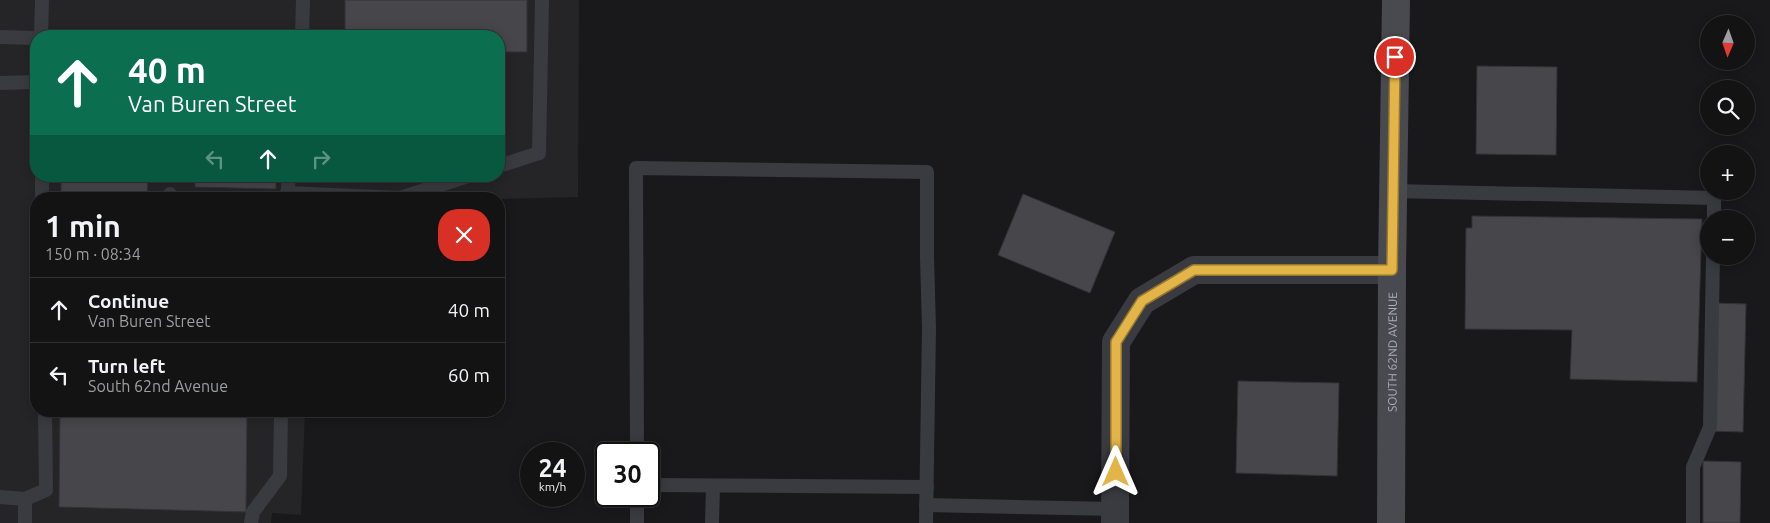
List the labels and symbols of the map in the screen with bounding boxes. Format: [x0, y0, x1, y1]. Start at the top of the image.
north arrow [1700, 15, 1755, 70]
pin [1374, 36, 1416, 78]
street label: SOUTH 62ND AVENUE [1385, 292, 1398, 412]
speed limit sign: 30 [595, 442, 660, 507]
position arrow [1089, 445, 1141, 497]

